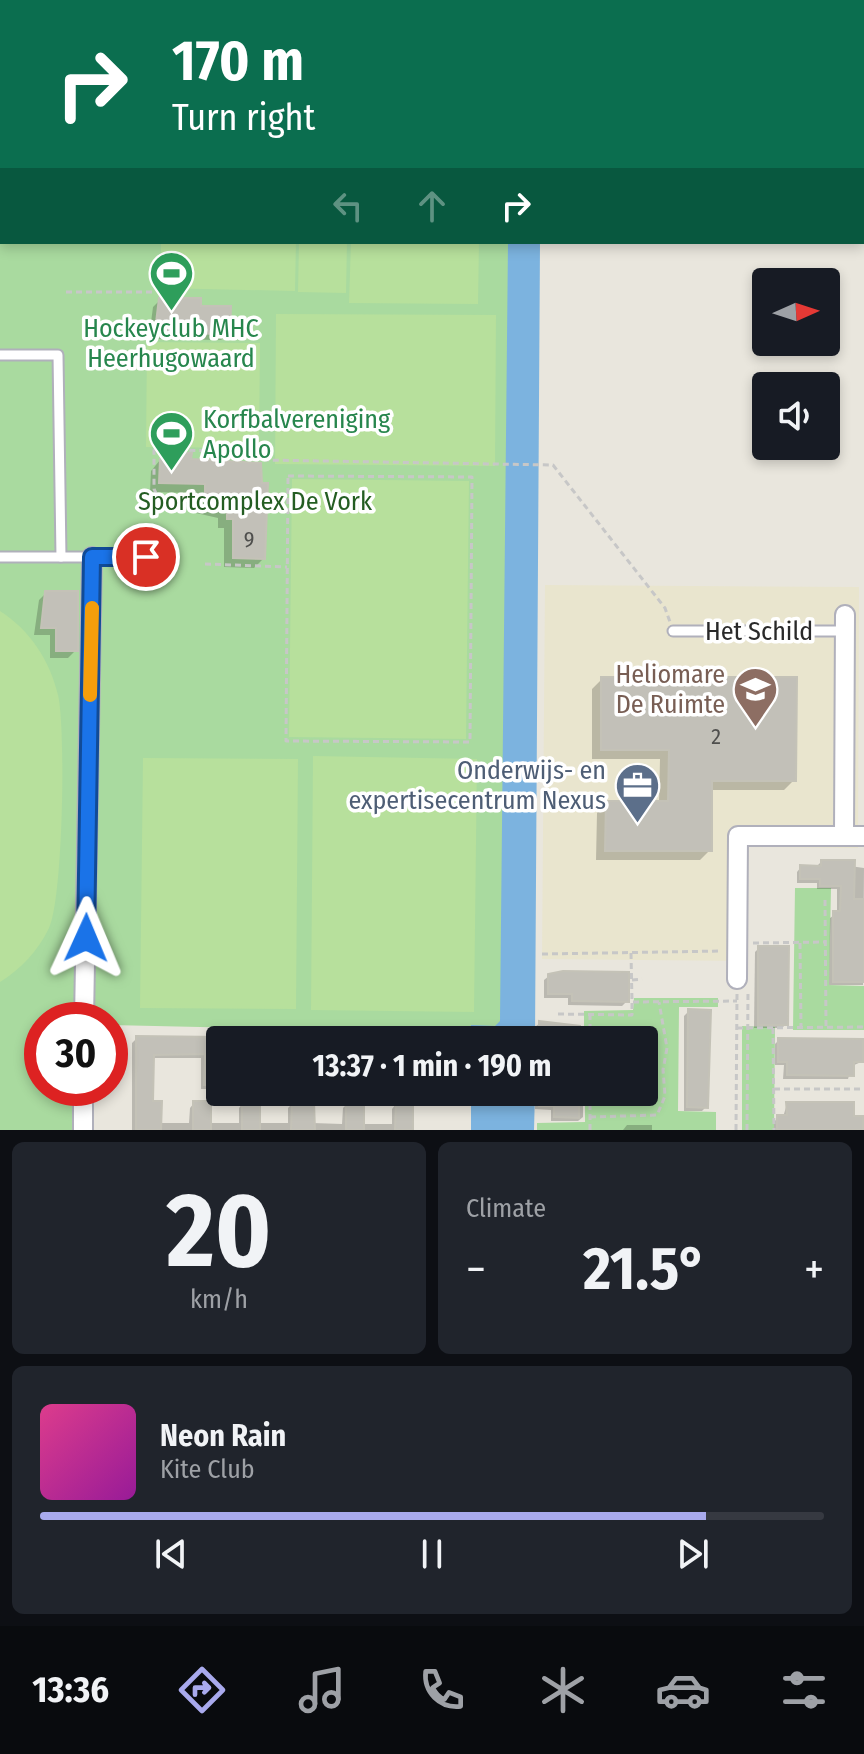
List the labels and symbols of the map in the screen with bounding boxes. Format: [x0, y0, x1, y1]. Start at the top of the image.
sports icon: Hockeyclub MHC Heerhugowaard [147, 249, 195, 312]
north arrow [752, 268, 840, 356]
place label: Hockeyclub MHC Heerhugowaard [83, 313, 259, 374]
place label: Korfbalvereniging Apollo [203, 404, 391, 465]
sports icon: Korfbalvereniging Apollo [148, 410, 196, 473]
park label: Sportcomplex De Vork [138, 486, 373, 517]
pin [112, 523, 180, 591]
house number: 9 [244, 526, 254, 553]
street label: Het Schild [705, 616, 813, 647]
place label: Heliomare De Ruimte [615, 659, 725, 720]
school or university icon: Heliomare De Ruimte [732, 665, 780, 728]
house number: 2 [711, 723, 721, 750]
place label: Onderwijs- en expertisecentrum Nexus [348, 755, 606, 816]
office icon: Onderwijs- en expertisecentrum Nexus [613, 761, 661, 824]
position arrow [44, 896, 128, 980]
speed limit sign: 30 [24, 1002, 128, 1106]

